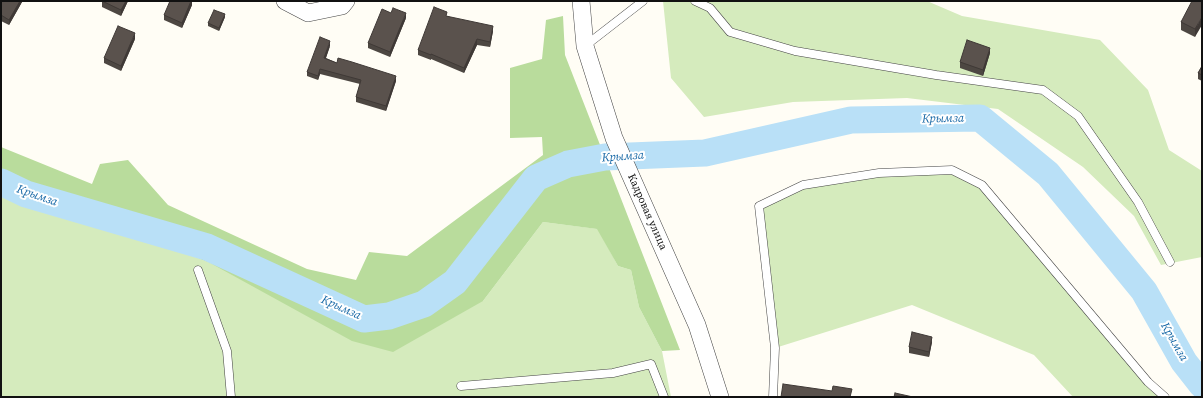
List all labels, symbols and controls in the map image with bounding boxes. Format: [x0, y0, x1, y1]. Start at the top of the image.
water label: Крымза [922, 111, 964, 127]
water label: Крымза [601, 148, 645, 166]
street label: Кадровая улица [624, 172, 670, 252]
water label: Крымза [15, 182, 59, 210]
water label: Крымза [319, 293, 363, 323]
water label: Крымза [1157, 320, 1191, 364]

